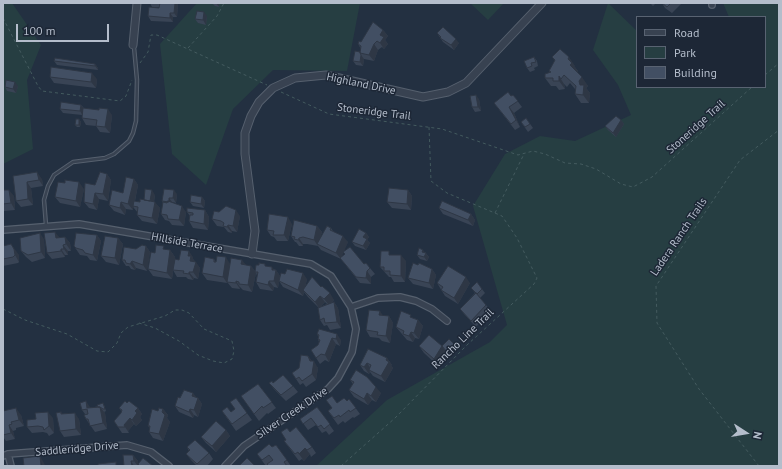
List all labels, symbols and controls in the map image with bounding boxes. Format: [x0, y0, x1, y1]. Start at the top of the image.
scale bar [18, 16, 111, 42]
legend [636, 16, 766, 88]
text: 100 m [23, 23, 56, 38]
text: Road [674, 25, 699, 40]
text: Park [674, 45, 696, 60]
text: Building [674, 65, 717, 80]
street label: Highland Drive [325, 70, 397, 98]
street label: Stoneridge Trail [664, 97, 728, 157]
street label: Stoneridge Trail [336, 101, 412, 123]
street label: Ladera Ranch Trails [648, 195, 710, 279]
street label: Hillside Terrace [150, 230, 224, 256]
street label: Rancho Line Trail [429, 306, 497, 372]
street label: Silver Creek Drive [254, 384, 330, 442]
north arrow [726, 413, 766, 453]
text: N [750, 430, 765, 440]
street label: Saddleridge Drive [35, 439, 119, 459]

